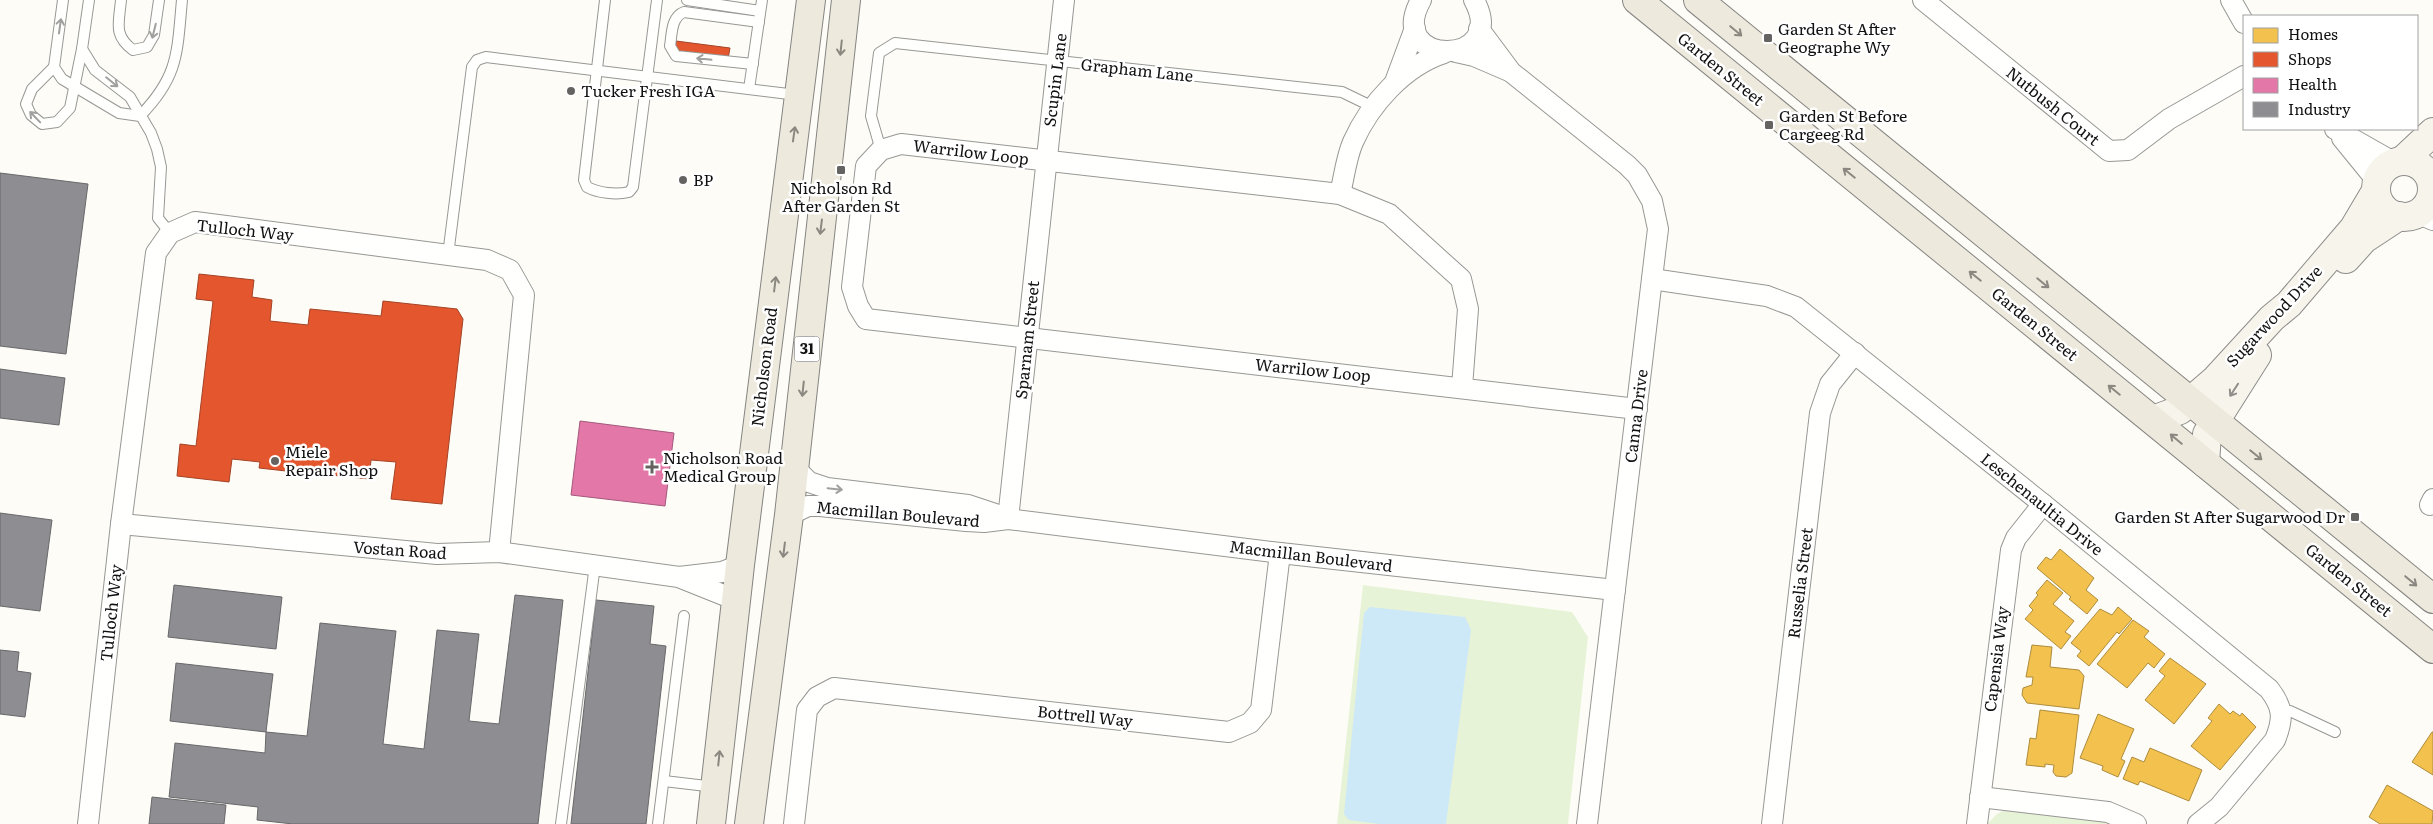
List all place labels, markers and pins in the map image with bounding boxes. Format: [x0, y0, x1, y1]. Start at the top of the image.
place label: Garden St After Geographe Wy [1778, 16, 1896, 58]
marker: Garden St After Geographe Wy [1762, 32, 1774, 44]
place label: Tucker Fresh IGA [581, 78, 716, 102]
marker: Tucker Fresh IGA [565, 85, 577, 97]
place label: Garden St Before Cargeeg Rd [1779, 103, 1907, 145]
marker: Garden St Before Cargeeg Rd [1763, 119, 1775, 131]
marker: Nicholson Rd After Garden St [835, 164, 847, 176]
place label: BP [693, 167, 714, 191]
marker: BP [677, 174, 689, 186]
place label: Nicholson Rd After Garden St [782, 175, 900, 217]
place label: Miele Repair Shop [285, 439, 378, 481]
place label: Nicholson Road Medical Group [663, 445, 783, 487]
marker: Miele Repair Shop [269, 455, 281, 467]
marker: Nicholson Road Medical Group [645, 460, 659, 474]
place label: Garden St After Sugarwood Dr [2115, 504, 2345, 528]
marker: Garden St After Sugarwood Dr [2349, 511, 2361, 523]

